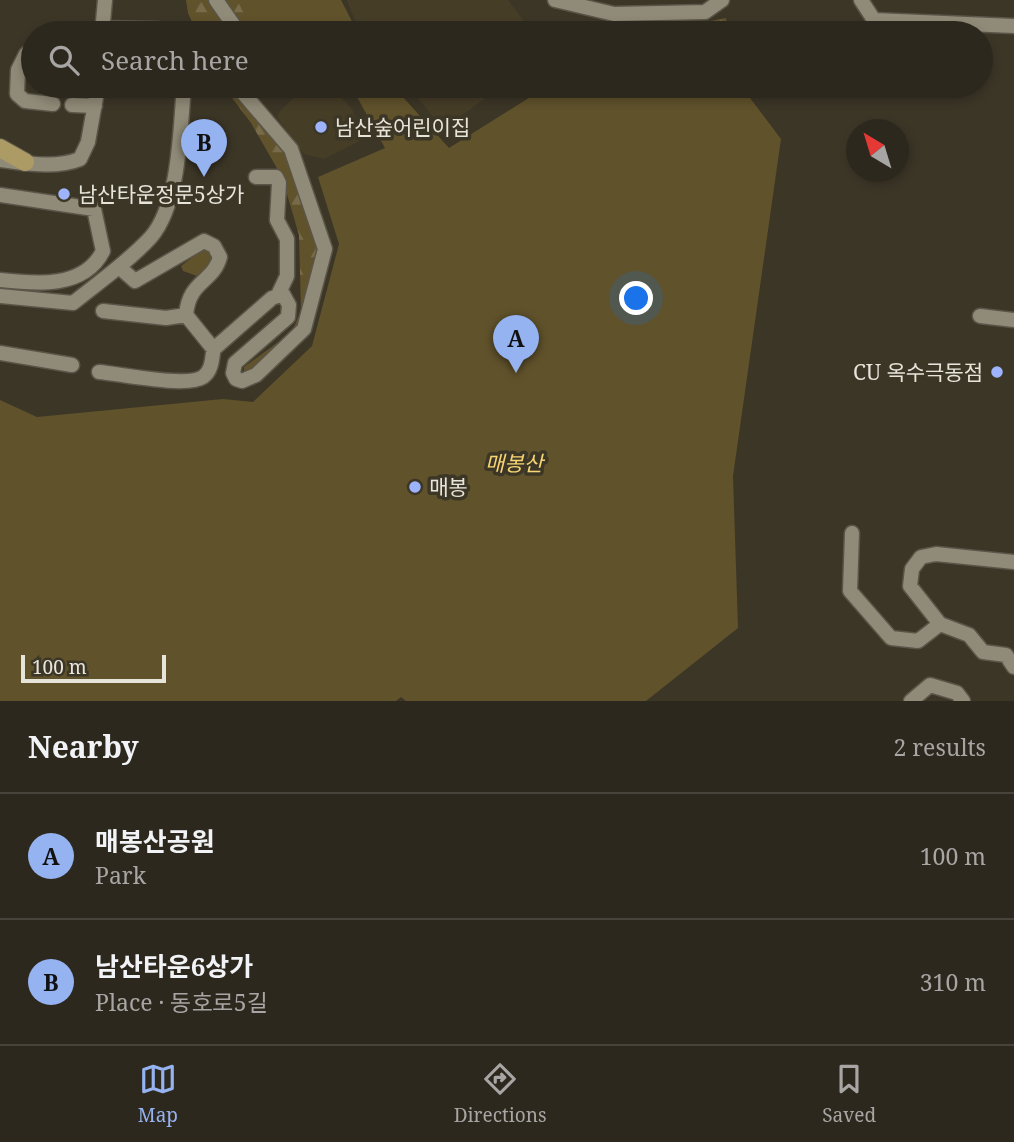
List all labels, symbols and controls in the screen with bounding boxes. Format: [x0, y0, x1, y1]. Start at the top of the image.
search box [21, 21, 993, 98]
icon: search [45, 41, 83, 79]
text: Search here [101, 42, 249, 78]
place label: 남산숲어린이집 [335, 113, 470, 141]
pin: B [181, 119, 227, 177]
marker: 남산숲어린이집 [313, 119, 329, 135]
north arrow [846, 119, 909, 182]
place label: 남산타운정문5상가 [78, 180, 244, 208]
marker: 남산타운정문5상가 [56, 186, 72, 202]
your location [619, 281, 653, 315]
pin: A [493, 315, 539, 373]
place label: CU 옥수극동점 [853, 358, 983, 386]
marker: CU 옥수극동점 [989, 364, 1005, 380]
park label: 매봉산 [485, 449, 546, 477]
place label: 매봉 [429, 473, 468, 501]
marker: 매봉 [407, 479, 423, 495]
scale bar [21, 652, 166, 684]
text: 100 m [32, 654, 87, 680]
text: Nearby [28, 726, 139, 767]
text: 2 results [893, 731, 986, 763]
text: 매봉산공원 [95, 823, 215, 859]
text: A [42, 840, 60, 872]
text: 100 m [920, 840, 986, 872]
text: Park [95, 859, 146, 891]
text: 남산타운6상가 [95, 948, 253, 984]
text: B [43, 966, 59, 998]
text: 310 m [920, 966, 986, 998]
text: Place · 동호로5길 [95, 986, 268, 1018]
tab: Map [138, 1060, 178, 1128]
tab: Directions [454, 1060, 547, 1128]
tab: Saved [822, 1060, 876, 1128]

